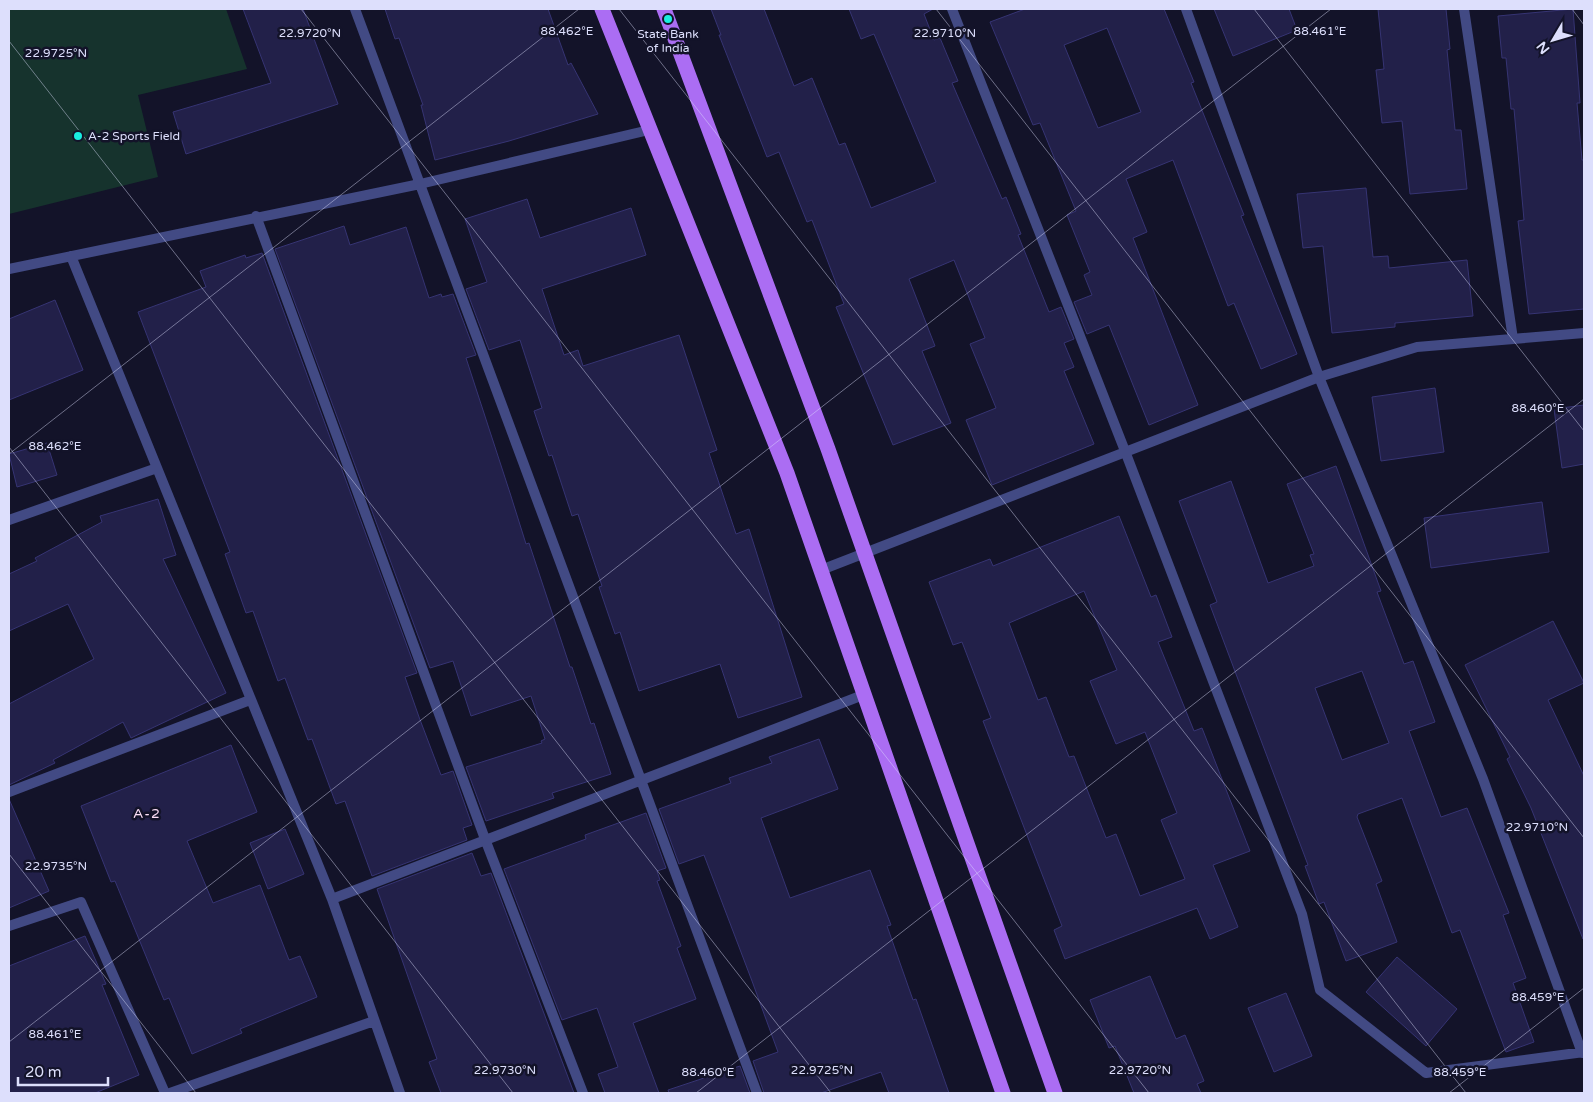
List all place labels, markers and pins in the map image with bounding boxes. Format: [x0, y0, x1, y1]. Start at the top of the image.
marker: State Bank of India [662, 13, 674, 25]
place label: State Bank of India [637, 27, 699, 55]
place label: A-2 Sports Field [88, 129, 180, 143]
marker: A-2 Sports Field [72, 130, 84, 142]

